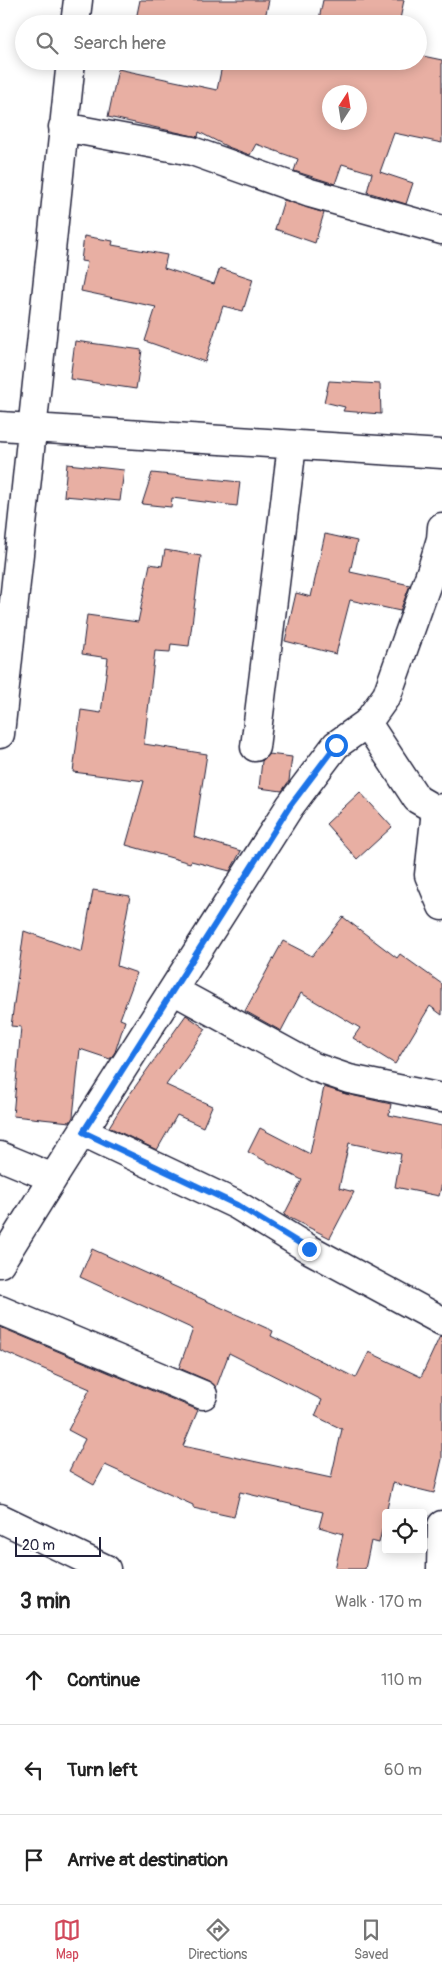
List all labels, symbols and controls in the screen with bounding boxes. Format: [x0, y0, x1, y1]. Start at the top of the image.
search box [15, 15, 427, 70]
icon: search [33, 29, 61, 57]
text: Search here [73, 31, 166, 55]
north arrow [322, 85, 367, 130]
route start [325, 734, 348, 757]
route end [298, 1238, 321, 1261]
map controls [382, 1509, 427, 1554]
button: locate [382, 1509, 427, 1554]
scale bar [15, 1534, 101, 1557]
text: 20 m [22, 1537, 55, 1554]
text: 3 min [20, 1588, 70, 1615]
text: Walk · 170 m [335, 1592, 422, 1612]
icon: ahead [20, 1666, 48, 1694]
text: Continue [67, 1668, 140, 1692]
text: 110 m [381, 1670, 422, 1690]
icon: left [20, 1756, 48, 1784]
text: Turn left [67, 1758, 137, 1782]
text: 60 m [384, 1760, 422, 1780]
icon: arrive [20, 1846, 48, 1874]
text: Arrive at destination [67, 1848, 228, 1872]
tab: Map [53, 1916, 81, 1963]
tab: Directions [188, 1916, 247, 1963]
tab: Saved [354, 1916, 389, 1963]

